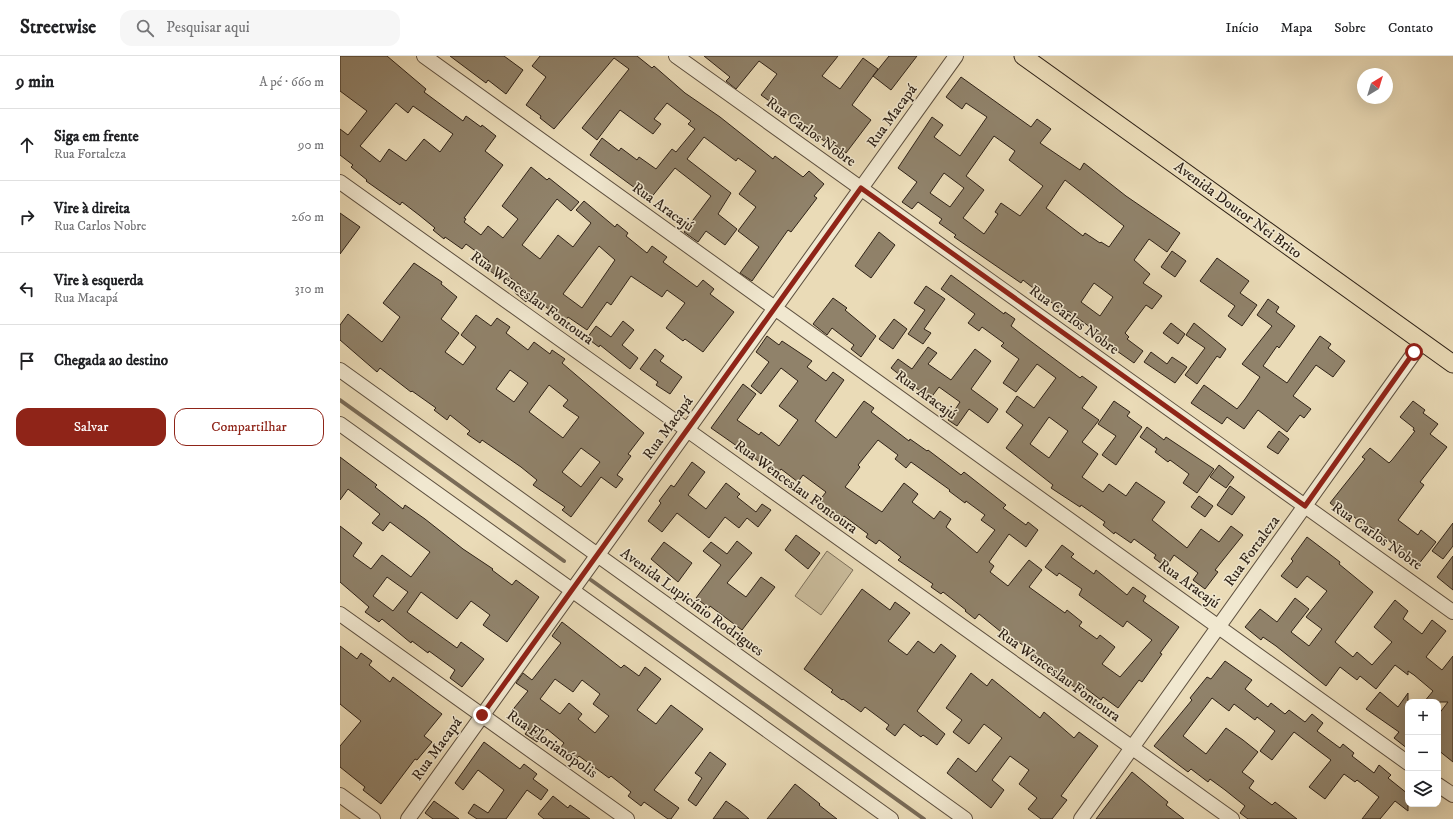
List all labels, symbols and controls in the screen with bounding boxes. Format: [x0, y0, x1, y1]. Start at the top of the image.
search box [120, 10, 400, 46]
text: Streetwise [20, 16, 96, 39]
icon: search [134, 17, 156, 39]
text: Pesquisar aqui [166, 18, 250, 37]
text: Início [1225, 19, 1259, 37]
text: Mapa [1281, 19, 1312, 37]
text: Sobre [1334, 19, 1366, 37]
text: Contato [1388, 19, 1433, 37]
north arrow [1357, 68, 1393, 104]
text: 9 min [16, 71, 54, 93]
text: A pé · 660 m [259, 74, 324, 90]
street label: Rua Macapá [863, 80, 922, 151]
street label: Rua Carlos Nobre [762, 93, 860, 171]
text: Siga em frente [54, 127, 139, 146]
icon: ahead [16, 134, 38, 156]
text: 90 m [298, 137, 324, 153]
text: Rua Fortaleza [54, 146, 126, 162]
street label: Avenida Doutor Nei Brito [1170, 157, 1306, 263]
street label: Rua Aracajú [628, 178, 698, 236]
text: Vire à direita [54, 199, 130, 218]
icon: right [16, 206, 38, 228]
text: 260 m [291, 209, 324, 225]
text: Rua Carlos Nobre [54, 218, 146, 234]
street label: Rua Wenceslau Fontoura [467, 247, 598, 350]
text: Vire à esquerda [54, 271, 143, 290]
icon: left [16, 278, 38, 300]
text: 310 m [295, 281, 324, 297]
street label: Rua Carlos Nobre [1025, 281, 1123, 359]
text: Rua Macapá [54, 290, 118, 306]
route start [1405, 343, 1423, 361]
icon: arrive [16, 350, 38, 372]
text: Chegada ao destino [54, 351, 168, 370]
street label: Rua Aracajú [891, 366, 961, 424]
street label: Rua Macapá [639, 392, 698, 463]
button: Salvar [16, 408, 166, 446]
button: Compartilhar [174, 408, 324, 446]
street label: Rua Wenceslau Fontoura [731, 436, 862, 539]
street label: Rua Carlos Nobre [1328, 498, 1426, 574]
street label: Rua Fortaleza [1220, 511, 1284, 590]
street label: Avenida Lupicínio Rodrigues [617, 544, 767, 660]
street label: Rua Aracajú [1154, 555, 1224, 613]
street label: Rua Wenceslau Fontoura [994, 624, 1125, 727]
map controls [1405, 699, 1441, 807]
button: + [1405, 699, 1441, 735]
route end [473, 706, 491, 724]
street label: Rua Florianópolis [503, 706, 601, 782]
street label: Rua Macapá [408, 713, 467, 784]
button: − [1405, 735, 1441, 771]
button: layers [1405, 771, 1441, 807]

